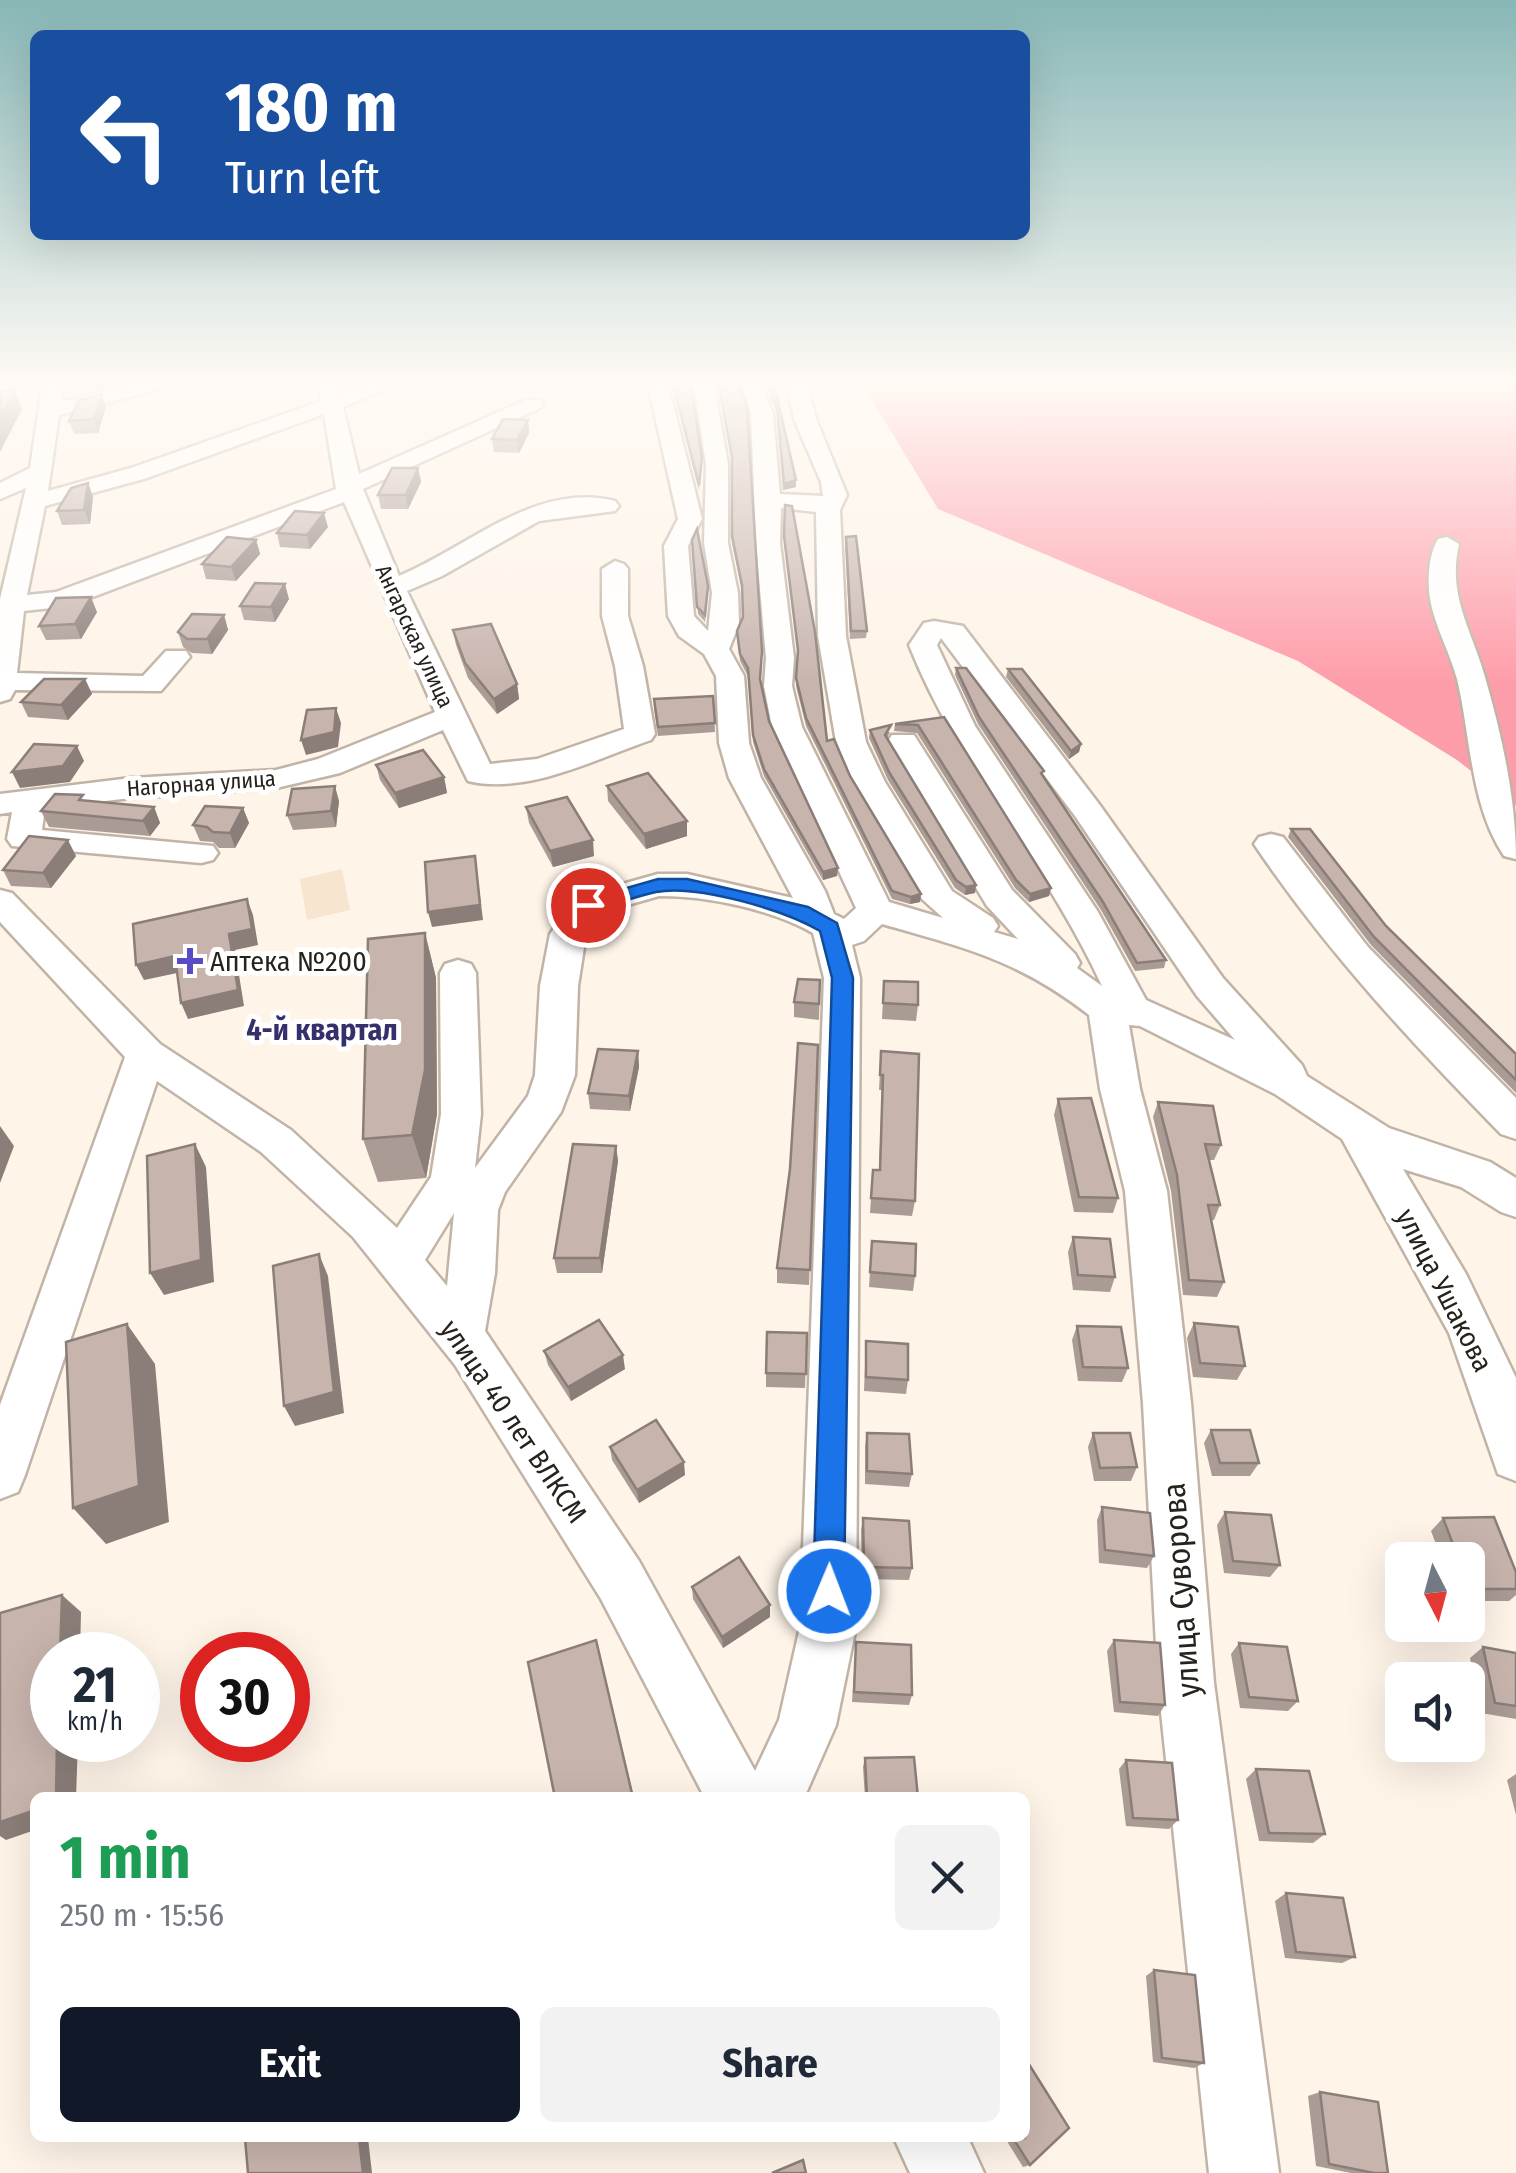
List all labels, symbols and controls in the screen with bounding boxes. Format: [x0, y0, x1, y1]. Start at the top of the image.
text: 180 m [225, 66, 398, 150]
icon: left [60, 70, 190, 200]
text: Turn left [225, 151, 380, 205]
street label: Ангарская улица [370, 560, 460, 712]
street label: Нагорная улица [126, 765, 276, 802]
pin [546, 863, 631, 948]
icon: arrive [561, 878, 616, 933]
place label: Аптека №200 [210, 945, 367, 978]
marker: Аптека №200 [179, 950, 201, 972]
district label: 4-й квартал [246, 1012, 398, 1048]
street label: улица Ушакова [1389, 1203, 1500, 1377]
street label: улица 40 лет ВЛКСМ [434, 1314, 594, 1529]
street label: улица Суворова [1155, 1482, 1207, 1698]
position arrow [777, 1539, 881, 1643]
north arrow [1385, 1542, 1485, 1642]
map controls [1385, 1542, 1485, 1762]
speed limit sign: 30 [180, 1632, 310, 1762]
text: 21 [73, 1655, 117, 1715]
button: sound [1385, 1662, 1485, 1762]
text: km/h [67, 1707, 123, 1737]
text: 1 min [60, 1822, 191, 1894]
button: close [895, 1825, 1000, 1930]
text: 250 m · 15:56 [60, 1896, 224, 1934]
button: Exit [60, 2007, 520, 2122]
button: Share [540, 2007, 1000, 2122]

